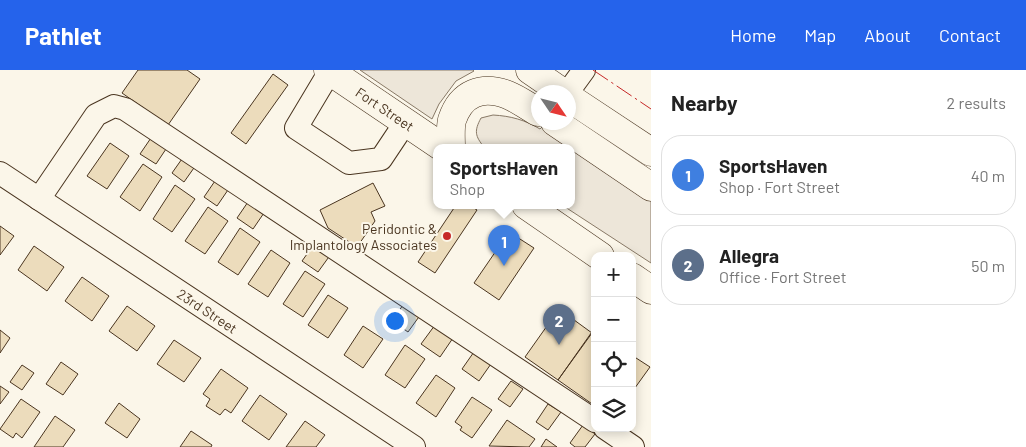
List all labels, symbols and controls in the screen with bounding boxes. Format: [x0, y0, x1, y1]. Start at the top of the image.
text: Pathlet [25, 21, 102, 50]
text: Home [730, 24, 776, 46]
text: Map [804, 24, 836, 46]
text: About [864, 24, 911, 46]
text: Contact [939, 24, 1001, 46]
street label: Fort Street [353, 83, 418, 134]
north arrow [531, 85, 576, 130]
text: Nearby [671, 90, 737, 115]
text: 2 results [947, 93, 1006, 112]
popup [433, 144, 575, 209]
text: SportsHaven [719, 154, 828, 177]
text: SportsHaven [450, 156, 558, 179]
text: 1 [685, 166, 691, 185]
text: 40 m [971, 166, 1005, 185]
text: Shop · Fort Street [719, 177, 840, 196]
text: Shop [450, 179, 485, 198]
place label: Peridontic & Implantology Associates [290, 220, 437, 253]
pin: 1 [488, 225, 520, 266]
marker: Peridontic & Implantology Associates [441, 230, 453, 242]
text: Allegra [719, 244, 779, 267]
map controls [591, 252, 636, 432]
button: + [591, 252, 636, 297]
text: 2 [684, 256, 692, 275]
text: 50 m [971, 256, 1005, 275]
text: Office · Fort Street [719, 267, 846, 286]
street label: 23rd Street [174, 284, 241, 336]
button: − [591, 297, 636, 342]
pin: 2 [543, 304, 575, 345]
your location [382, 308, 408, 334]
button: locate [591, 342, 636, 387]
button: layers [591, 387, 636, 432]

